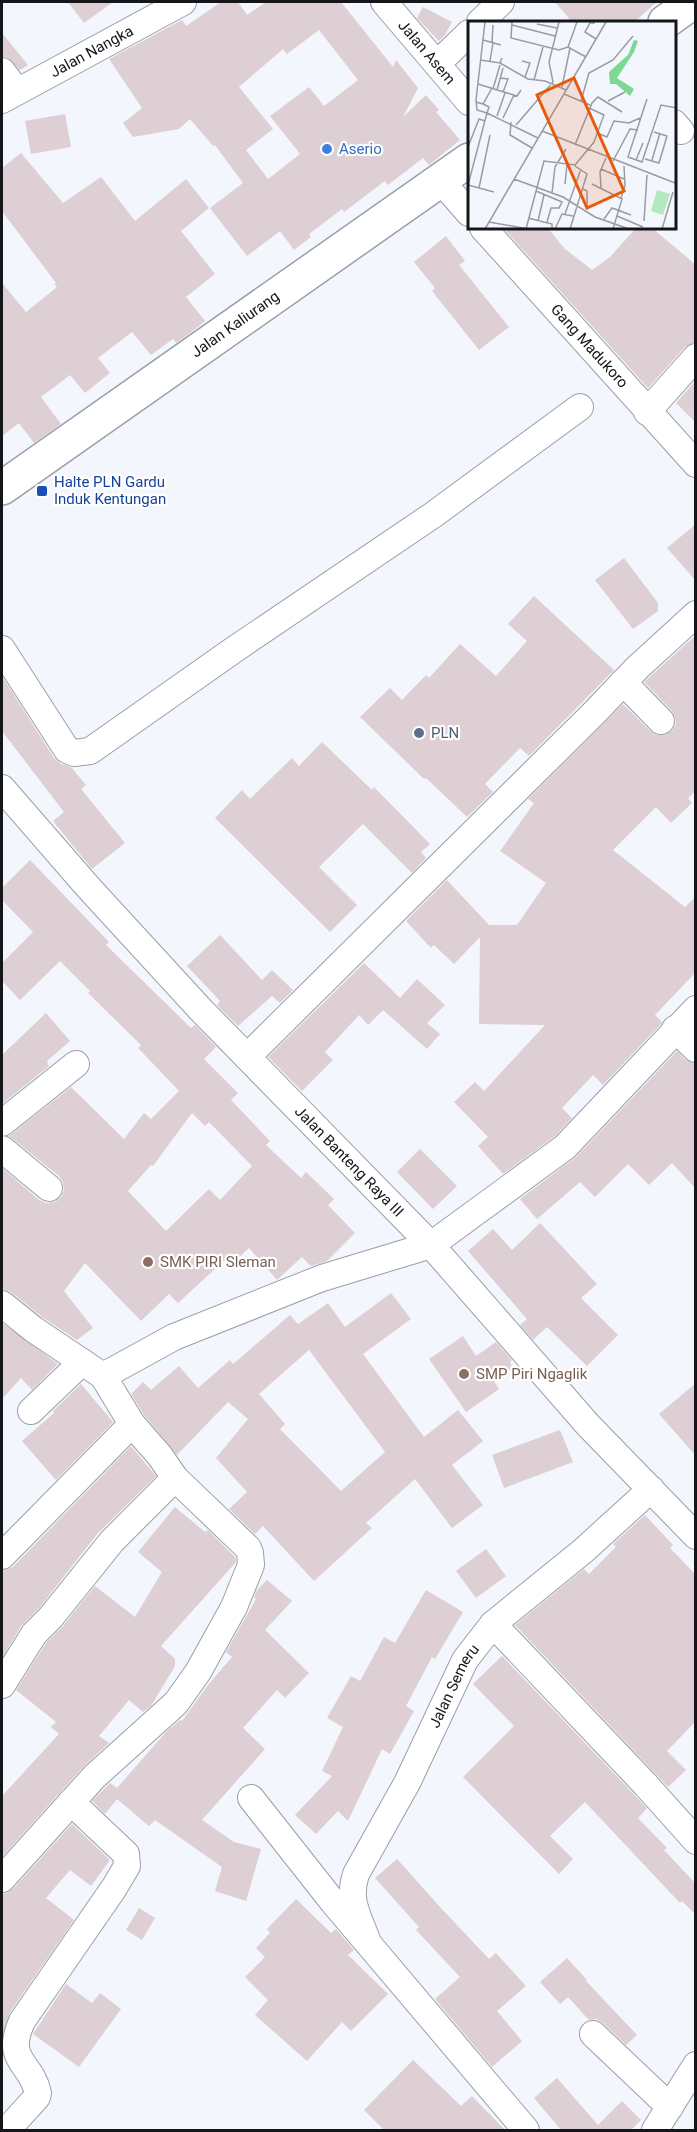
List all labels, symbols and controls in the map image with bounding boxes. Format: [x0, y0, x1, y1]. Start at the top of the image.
street label: Jalan Asem [394, 16, 459, 88]
inset map [468, 21, 676, 230]
street label: Jalan Nangka [47, 22, 136, 81]
place label: Aserio [339, 140, 382, 158]
marker: Aserio [320, 142, 334, 156]
street label: Jalan Kaliurang [188, 287, 283, 361]
street label: Gang Madukoro [547, 300, 632, 392]
place label: Halte PLN Gardu Induk Kentungan [54, 473, 166, 508]
marker: Halte PLN Gardu Induk Kentungan [35, 484, 49, 498]
place label: PLN [431, 724, 459, 742]
marker: PLN [412, 726, 426, 740]
street label: Jalan Banteng Raya III [291, 1102, 407, 1221]
place label: SMK PIRI Sleman [160, 1253, 276, 1271]
marker: SMK PIRI Sleman [141, 1255, 155, 1269]
place label: SMP Piri Ngaglik [476, 1365, 588, 1383]
marker: SMP Piri Ngaglik [457, 1367, 471, 1381]
street label: Jalan Semeru [425, 1641, 483, 1731]

